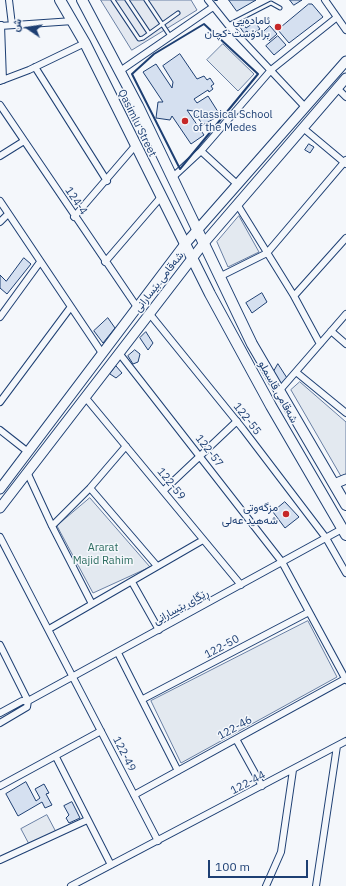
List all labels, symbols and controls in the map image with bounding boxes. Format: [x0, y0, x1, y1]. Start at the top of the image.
north arrow [8, 8, 48, 48]
place label: ئامادەیی برادۆست-کچان [205, 14, 270, 40]
text: ش [8, 17, 25, 33]
marker: ئامادەیی برادۆست-کچان [273, 22, 283, 32]
street label: Qasimlu Street [115, 87, 159, 159]
place label: Classical School of the Medes [193, 108, 273, 134]
marker: Classical School of the Medes [180, 116, 190, 126]
street label: 124-4 [62, 185, 90, 217]
street label: شەقامی بێسارانی [131, 249, 187, 315]
street label: شەقامی قاسملو [255, 358, 301, 426]
street label: 122-55 [230, 400, 264, 438]
street label: 122-57 [192, 432, 226, 470]
street label: 122-59 [154, 465, 188, 503]
place label: مزگەوتی شەهید عەلی [222, 501, 278, 527]
marker: مزگەوتی شەهید عەلی [281, 509, 291, 519]
park label: Ararat Majid Rahim [73, 541, 133, 567]
street label: ڕێگای بێسارانی [151, 586, 211, 628]
street label: 122-50 [202, 632, 242, 662]
street label: 122-46 [215, 713, 255, 743]
street label: 122-49 [110, 734, 138, 774]
street label: 122-44 [228, 768, 268, 798]
scale bar [210, 852, 310, 878]
text: 100 m [215, 859, 250, 874]

